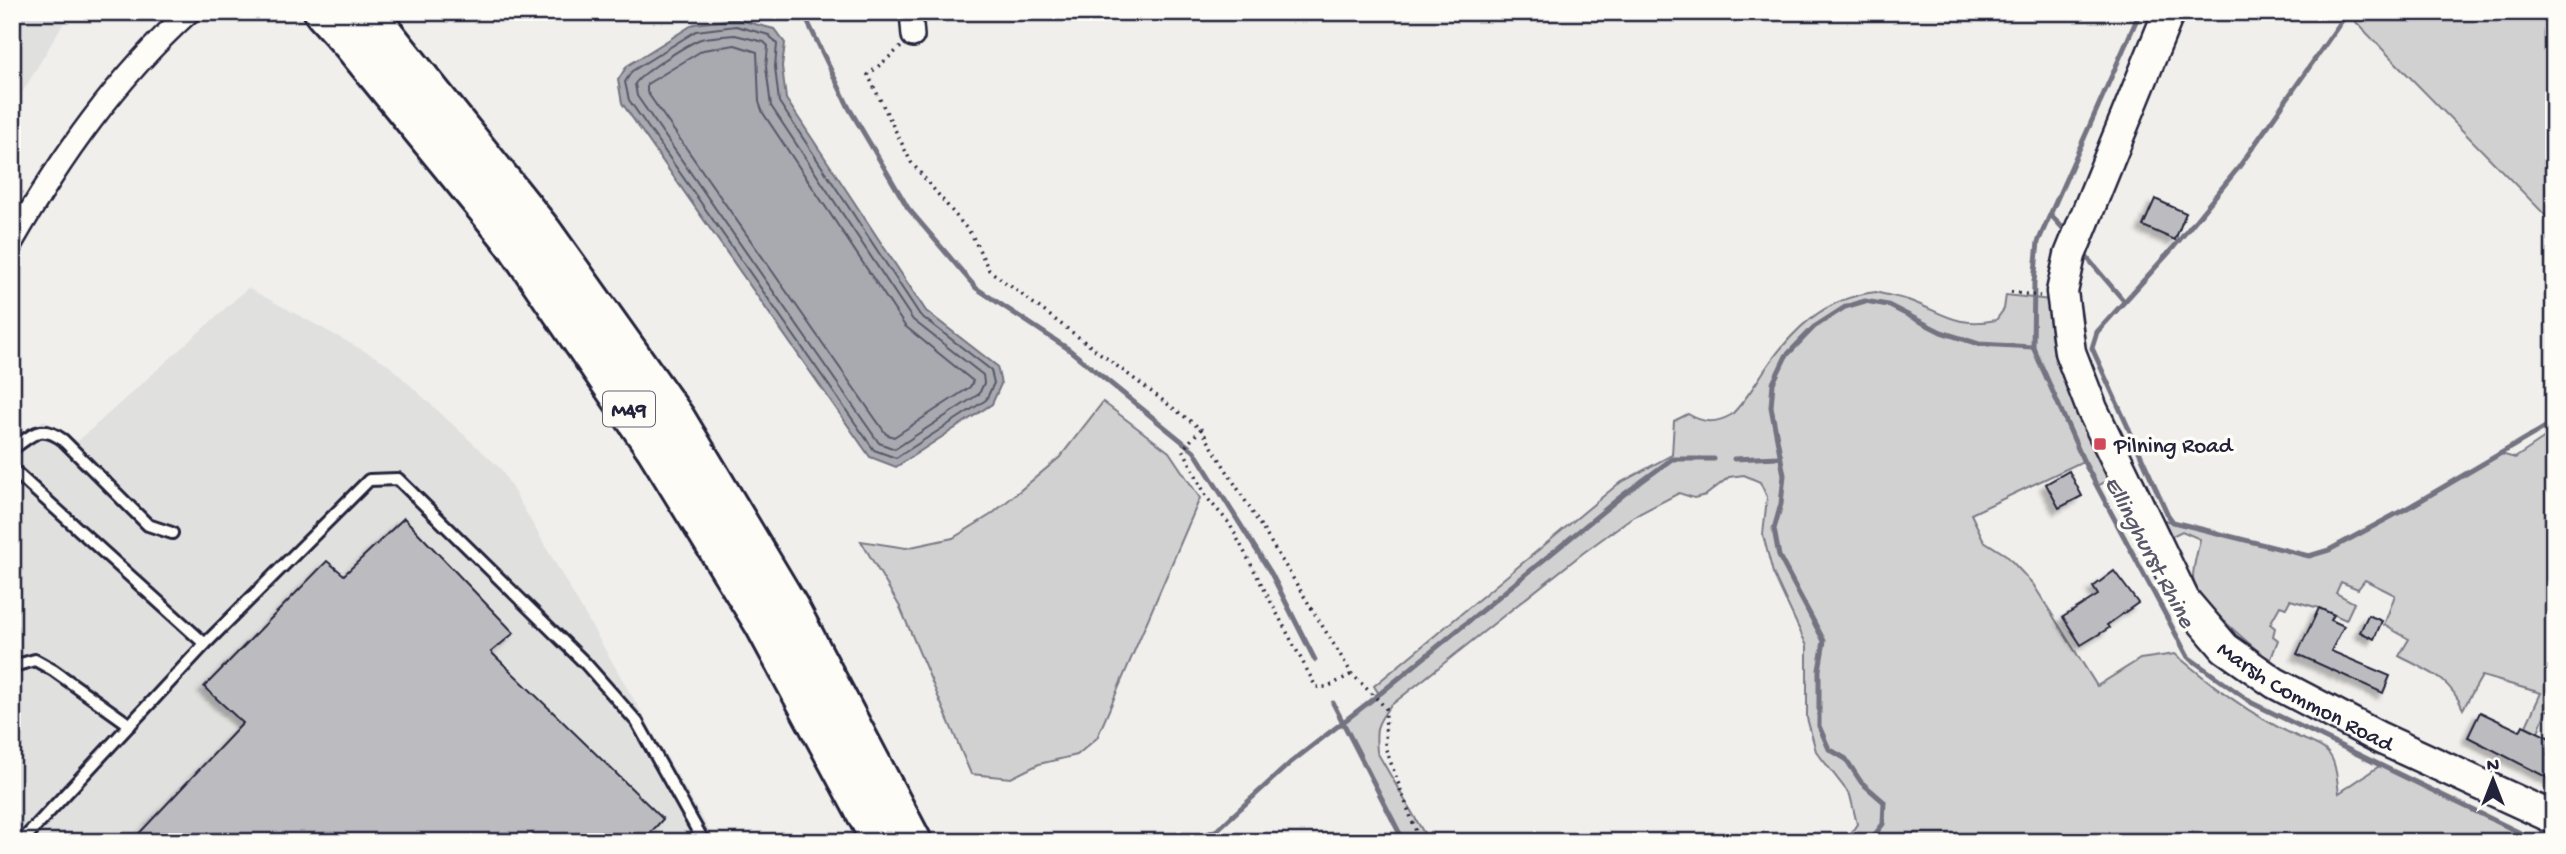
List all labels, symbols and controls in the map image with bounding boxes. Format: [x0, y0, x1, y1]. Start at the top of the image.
road number: M49 [603, 392, 655, 426]
place label: Pilning Road [2113, 434, 2234, 461]
marker: Pilning Road [2092, 436, 2108, 452]
water label: Ellinghurst Rhine [2096, 472, 2201, 635]
street label: Marsh Common Road [2211, 637, 2398, 760]
north arrow [2458, 746, 2528, 816]
text: N [2487, 755, 2499, 778]

